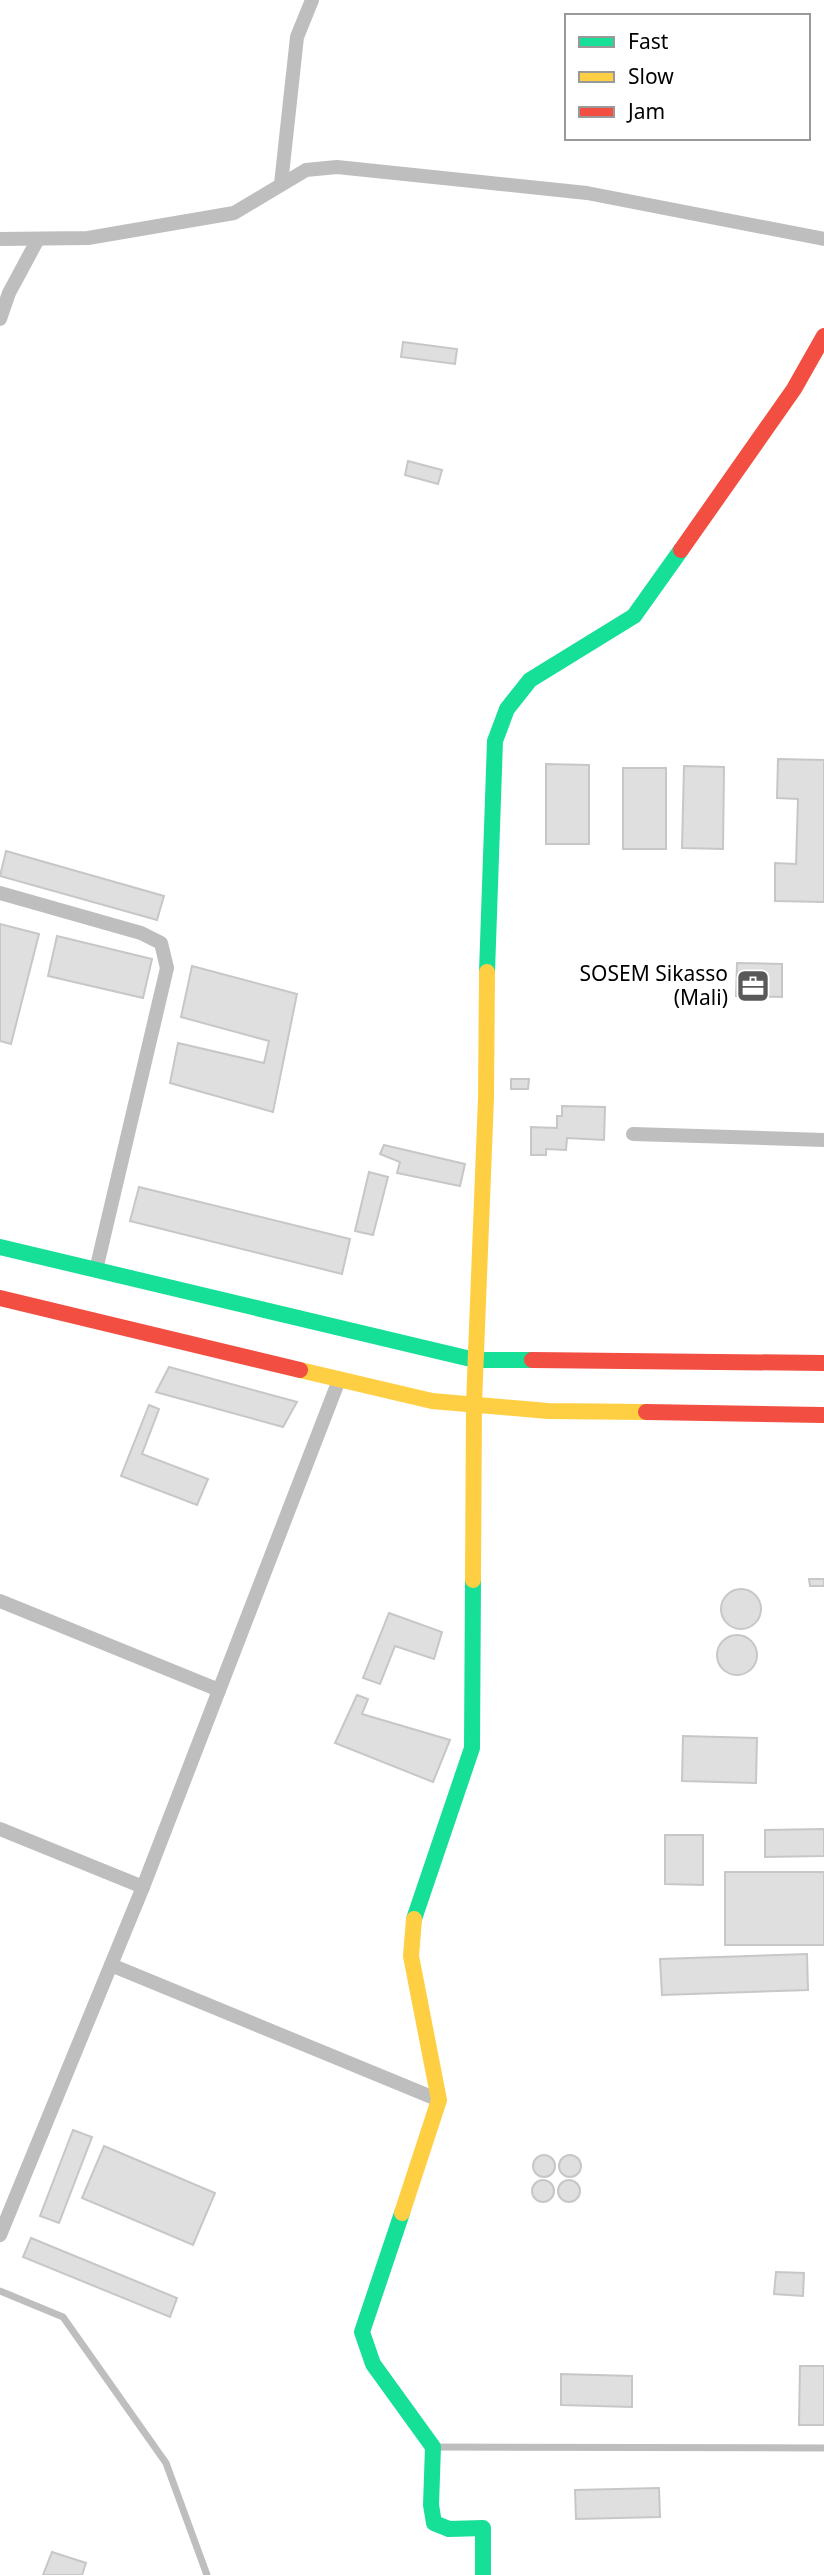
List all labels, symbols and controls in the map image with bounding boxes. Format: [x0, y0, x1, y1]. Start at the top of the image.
legend [565, 14, 810, 140]
text: Fast [628, 27, 669, 55]
text: Slow [628, 62, 674, 90]
text: Jam [626, 97, 665, 125]
place label: SOSEM Sikasso (Mali) [580, 959, 728, 1011]
office icon: SOSEM Sikasso (Mali) [734, 967, 772, 1005]

